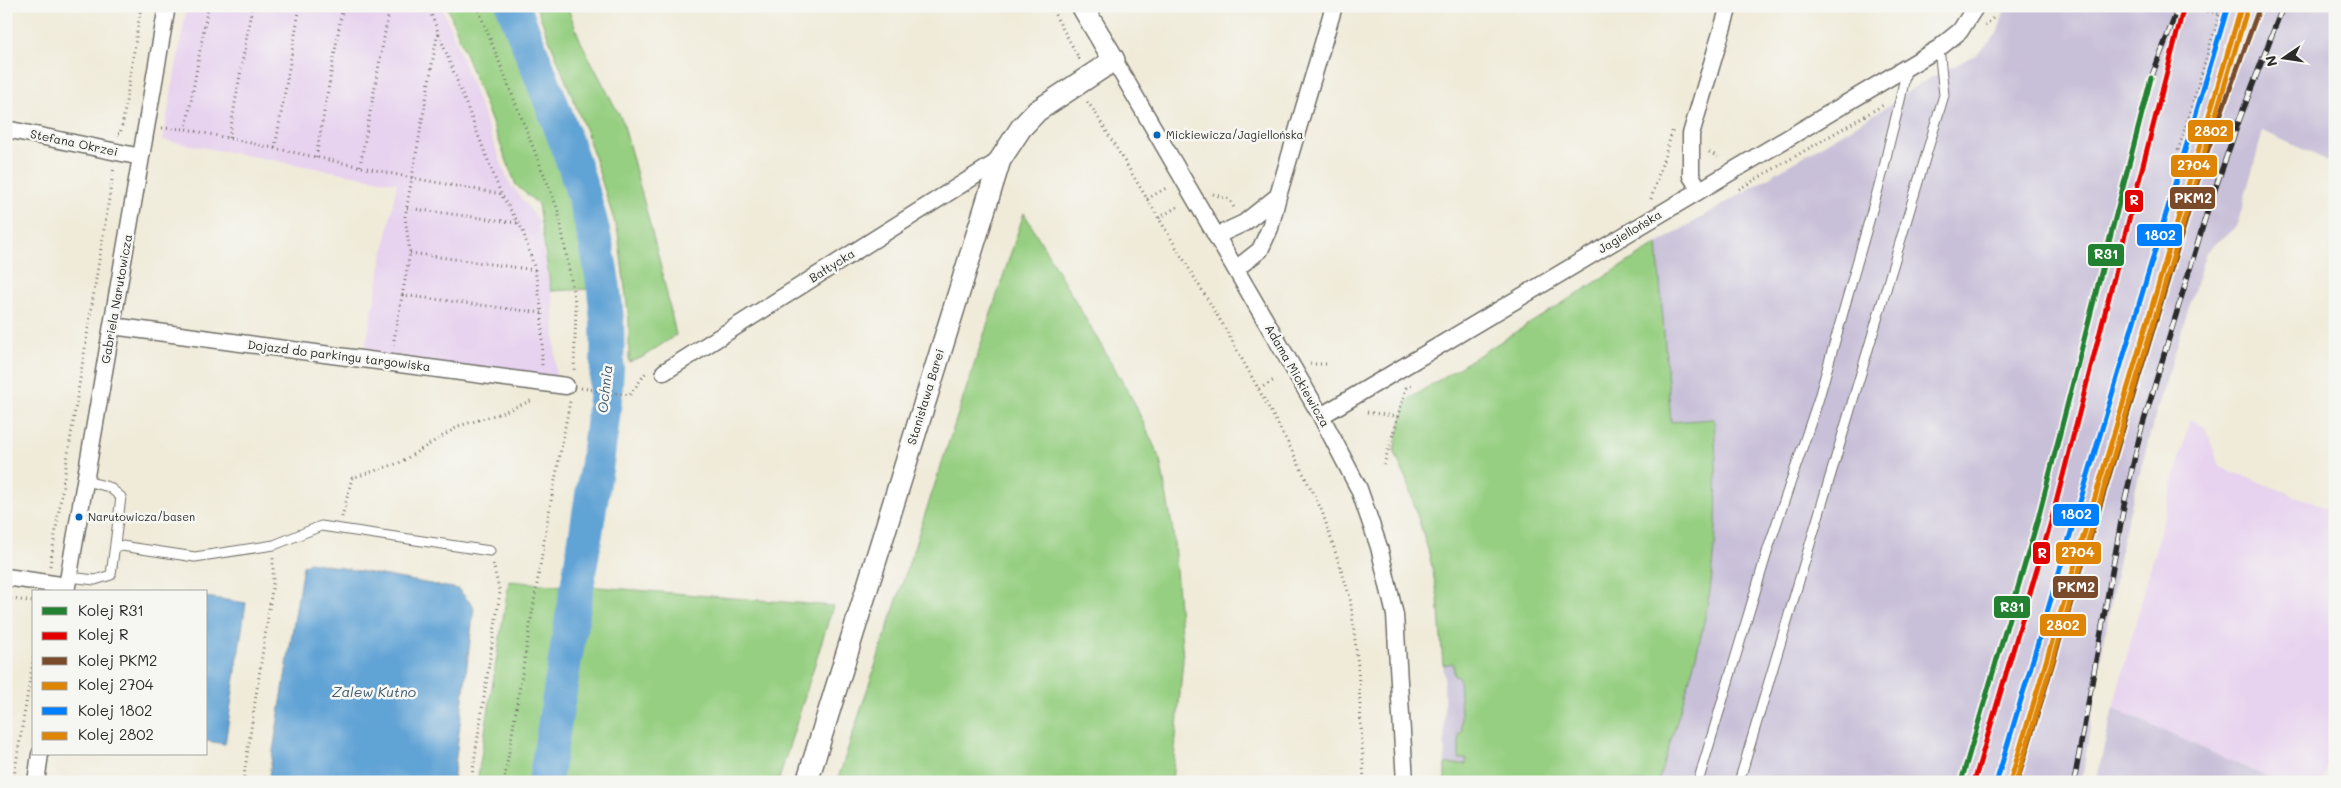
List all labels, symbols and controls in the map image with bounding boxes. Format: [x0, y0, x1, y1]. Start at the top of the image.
north arrow [2258, 32, 2308, 82]
text: N [2260, 54, 2281, 68]
line badge: 2802 [2187, 119, 2234, 143]
text: 2802 [2194, 121, 2228, 140]
street label: Stefana Okrzei [29, 125, 120, 159]
place label: Mickiewicza/Jagiellońska [1166, 127, 1304, 142]
marker: Mickiewicza/Jagiellońska [1152, 130, 1162, 140]
line badge: 2704 [2170, 154, 2218, 178]
text: 2704 [2177, 155, 2211, 174]
line badge: PKM2 [2169, 186, 2216, 210]
text: PKM2 [2174, 188, 2212, 207]
line badge: R [2124, 189, 2144, 213]
text: R [2129, 190, 2139, 209]
street label: Jagiellońska [1595, 206, 1664, 256]
line badge: 1802 [2136, 223, 2183, 247]
text: 1802 [2144, 225, 2176, 244]
street label: Gabriela Narutowicza [97, 233, 135, 365]
line badge: R31 [2087, 243, 2125, 267]
text: R31 [2094, 244, 2118, 263]
street label: Bałtycka [806, 245, 857, 285]
street label: Adama Mickiewicza [1262, 321, 1334, 430]
street label: Dojazd do parkingu targowiska [247, 336, 431, 374]
street label: Stanisława Barei [903, 347, 947, 447]
water label: Ochnia [593, 364, 616, 414]
line badge: 1802 [2052, 503, 2100, 527]
text: 1802 [2060, 504, 2092, 523]
place label: Narutowicza/basen [88, 509, 195, 524]
marker: Narutowicza/basen [74, 512, 84, 522]
line badge: R [2032, 541, 2051, 565]
line badge: 2704 [2055, 541, 2102, 565]
text: 2704 [2061, 542, 2095, 561]
text: R [2037, 543, 2047, 562]
line badge: PKM2 [2052, 575, 2099, 599]
text: PKM2 [2057, 577, 2095, 596]
legend [32, 590, 208, 756]
line badge: R31 [1993, 595, 2031, 619]
text: R31 [2000, 597, 2024, 616]
text: Kolej R31 [78, 600, 144, 620]
line badge: 2802 [2039, 613, 2087, 637]
text: 2802 [2046, 615, 2080, 634]
text: Kolej R [78, 624, 129, 644]
text: Kolej PKM2 [78, 650, 157, 670]
text: Kolej 2704 [78, 674, 154, 694]
water label: Zalew Kutno [332, 682, 416, 701]
text: Kolej 1802 [78, 700, 152, 720]
text: Kolej 2802 [78, 724, 154, 744]

